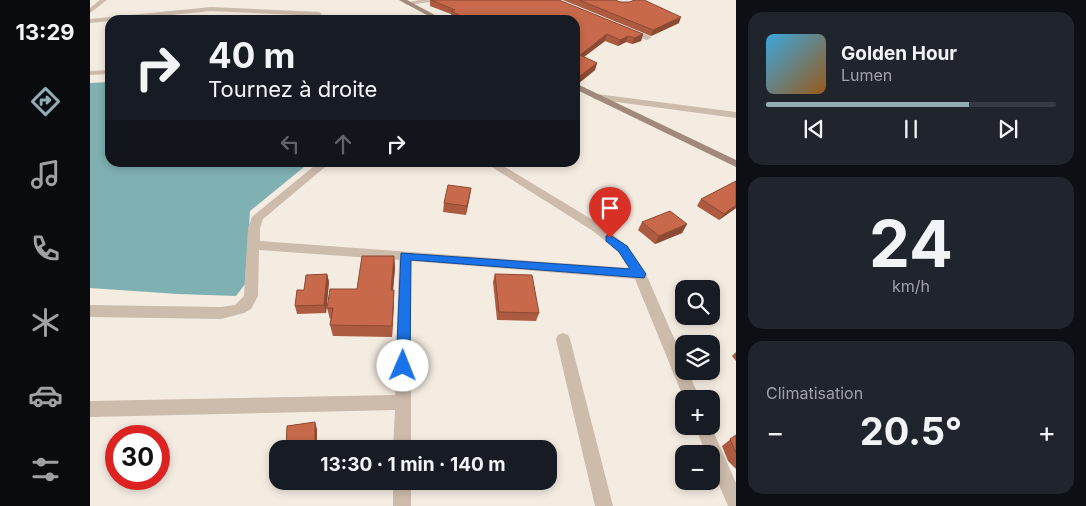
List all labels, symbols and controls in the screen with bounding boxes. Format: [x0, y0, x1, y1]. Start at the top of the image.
text: 13:29 [15, 19, 75, 45]
text: 40 m [208, 34, 296, 76]
icon: right [125, 35, 190, 100]
text: Golden Hour [841, 42, 957, 65]
text: Lumen [841, 65, 892, 85]
text: Tournez à droite [208, 76, 377, 102]
icon: directions [28, 84, 63, 119]
icon: previous [800, 115, 828, 143]
icon: pause [897, 115, 925, 143]
icon: next [994, 115, 1022, 143]
icon: left [276, 130, 304, 158]
icon: ahead [329, 130, 357, 158]
icon: right [382, 130, 410, 158]
icon: music [28, 157, 63, 192]
pin [589, 187, 631, 238]
icon: arrive [596, 194, 624, 222]
text: 24 [869, 204, 953, 283]
icon: phone [28, 231, 63, 266]
text: km/h [892, 276, 930, 296]
map controls [675, 280, 720, 490]
button: search [675, 280, 720, 325]
icon: climate [28, 305, 63, 340]
button: layers [675, 335, 720, 380]
position arrow [376, 339, 428, 391]
icon: car [28, 378, 63, 413]
text: Climatisation [766, 383, 863, 403]
button: + [675, 390, 720, 435]
text: 20.5° [860, 408, 962, 454]
text: − [766, 415, 785, 449]
text: + [1037, 415, 1056, 449]
speed limit sign: 30 [105, 425, 170, 490]
button: − [675, 445, 720, 490]
icon: filters [28, 452, 63, 487]
text: 13:30 · 1 min · 140 m [320, 453, 506, 476]

